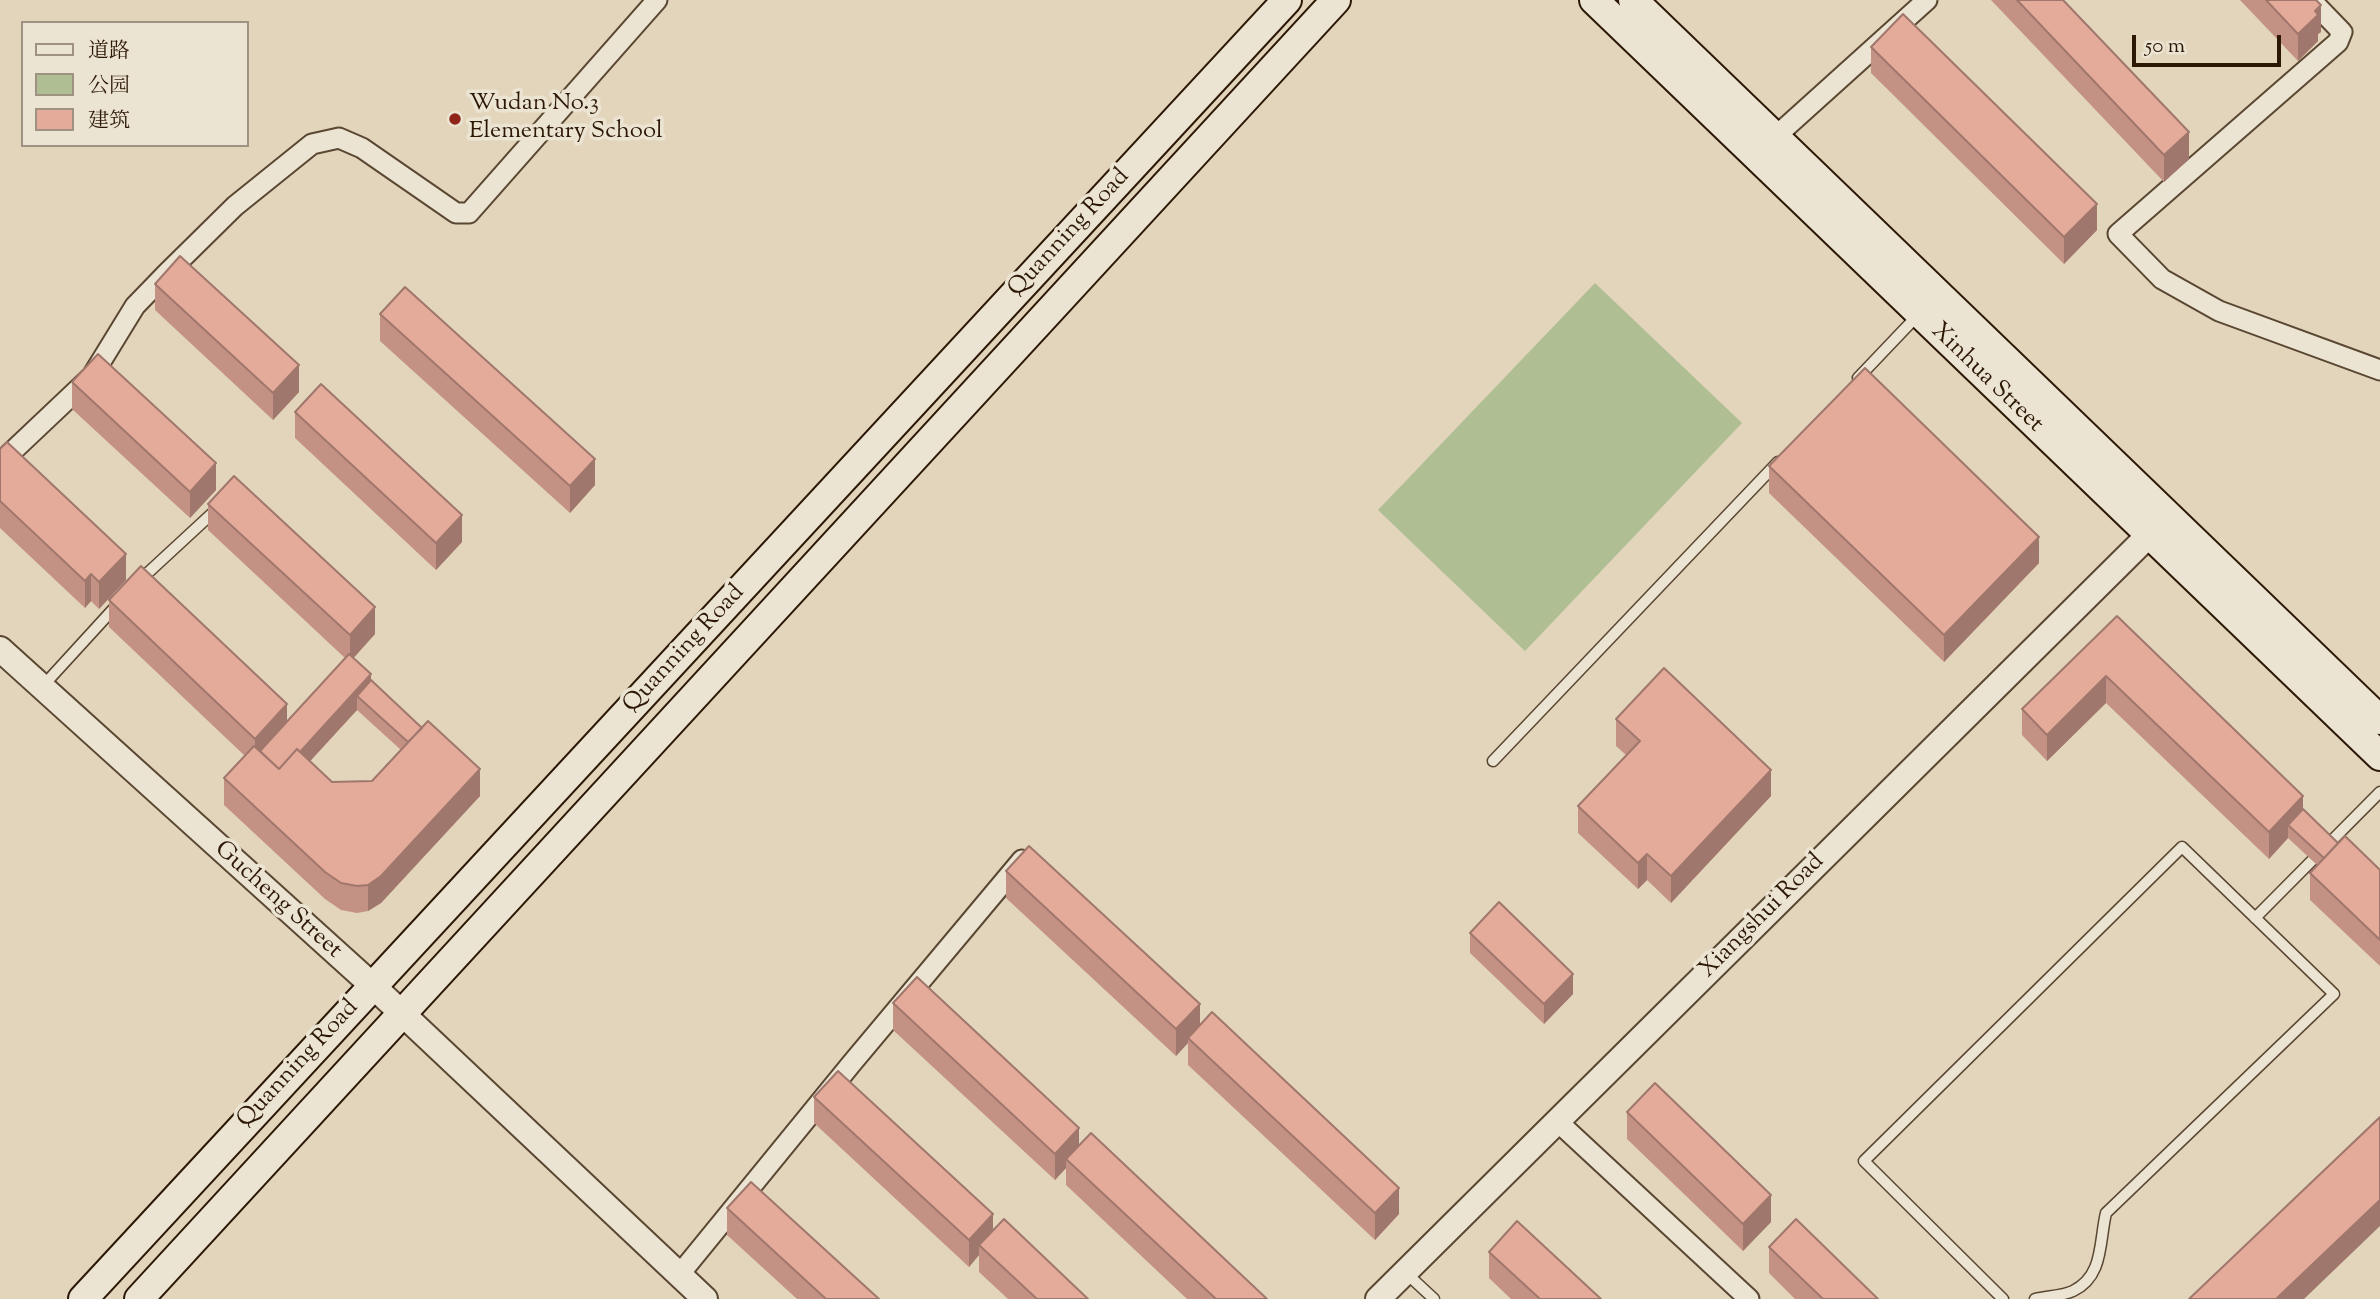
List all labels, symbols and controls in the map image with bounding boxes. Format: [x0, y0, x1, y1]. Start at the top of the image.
legend [21, 21, 248, 147]
scale bar [2135, 21, 2284, 65]
text: 50 m [2145, 32, 2185, 62]
text: 道路 [88, 37, 130, 67]
text: 公园 [88, 72, 130, 102]
place label: Wudan No.3 Elementary School [469, 91, 663, 147]
text: 建筑 [88, 107, 130, 137]
marker: Wudan No.3 Elementary School [447, 111, 463, 127]
street label: Quanning Road [1003, 164, 1137, 304]
street label: Xinhua Street [1924, 318, 2048, 440]
street label: Quanning Road [618, 580, 752, 720]
street label: Gucheng Street [207, 836, 347, 966]
street label: Xiangshui Road [1695, 849, 1831, 985]
street label: Quanning Road [232, 995, 366, 1135]

